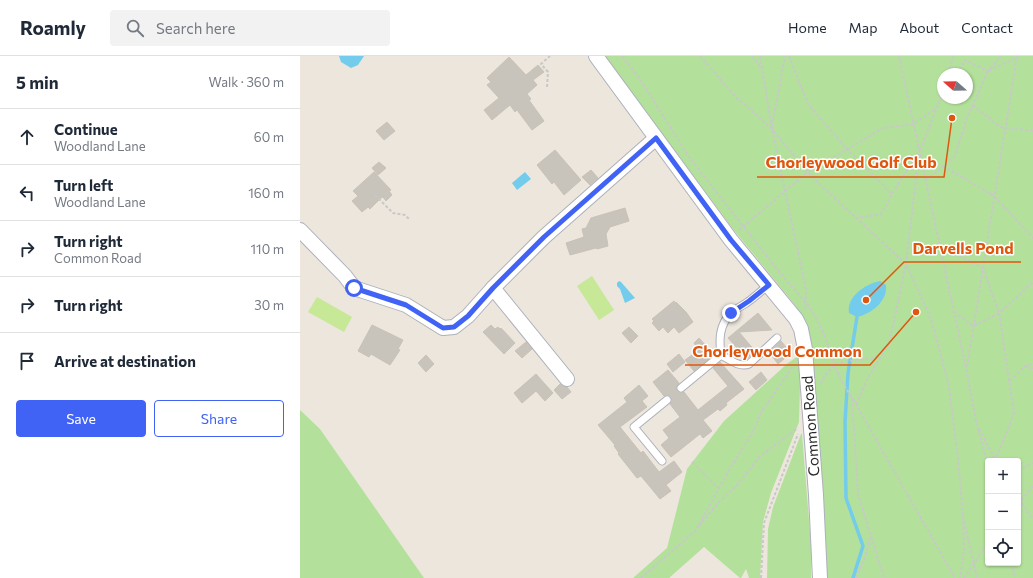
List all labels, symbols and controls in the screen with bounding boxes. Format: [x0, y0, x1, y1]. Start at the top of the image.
search box [110, 10, 390, 46]
text: Roamly [20, 16, 86, 39]
icon: search [124, 17, 146, 39]
text: Search here [156, 19, 235, 37]
text: Home [788, 19, 827, 36]
text: Map [849, 19, 877, 36]
text: About [899, 19, 939, 36]
text: Contact [961, 19, 1013, 36]
north arrow [937, 68, 973, 104]
text: 5 min [16, 72, 59, 93]
text: Walk · 360 m [209, 74, 284, 90]
text: Continue [54, 120, 118, 138]
icon: ahead [16, 126, 38, 148]
text: 60 m [254, 129, 284, 145]
text: Woodland Lane [54, 138, 146, 154]
callout: Chorleywood Golf Club [757, 149, 944, 177]
text: Chorleywood Golf Club [765, 152, 937, 171]
text: Turn left [54, 176, 113, 194]
icon: left [16, 182, 38, 204]
text: 160 m [248, 185, 284, 201]
text: Woodland Lane [54, 194, 146, 210]
text: Turn right [54, 232, 123, 250]
callout: Darvells Pond [904, 234, 1021, 262]
icon: right [16, 238, 38, 260]
text: Darvells Pond [912, 238, 1014, 257]
text: 110 m [251, 241, 284, 257]
text: Common Road [54, 250, 141, 266]
route start [345, 279, 363, 297]
icon: right [16, 294, 38, 316]
text: Turn right [54, 296, 123, 314]
text: 30 m [254, 297, 284, 313]
route end [722, 304, 740, 322]
callout: Chorleywood Common [685, 337, 870, 365]
text: Chorleywood Common [692, 341, 862, 360]
icon: arrive [16, 350, 38, 372]
text: Arrive at destination [54, 352, 196, 370]
street label: Common Road [798, 375, 822, 477]
button: Save [16, 400, 146, 437]
button: Share [154, 400, 284, 437]
map controls [985, 458, 1021, 566]
button: + [985, 458, 1021, 494]
button: − [985, 494, 1021, 530]
button: locate [985, 530, 1021, 566]

